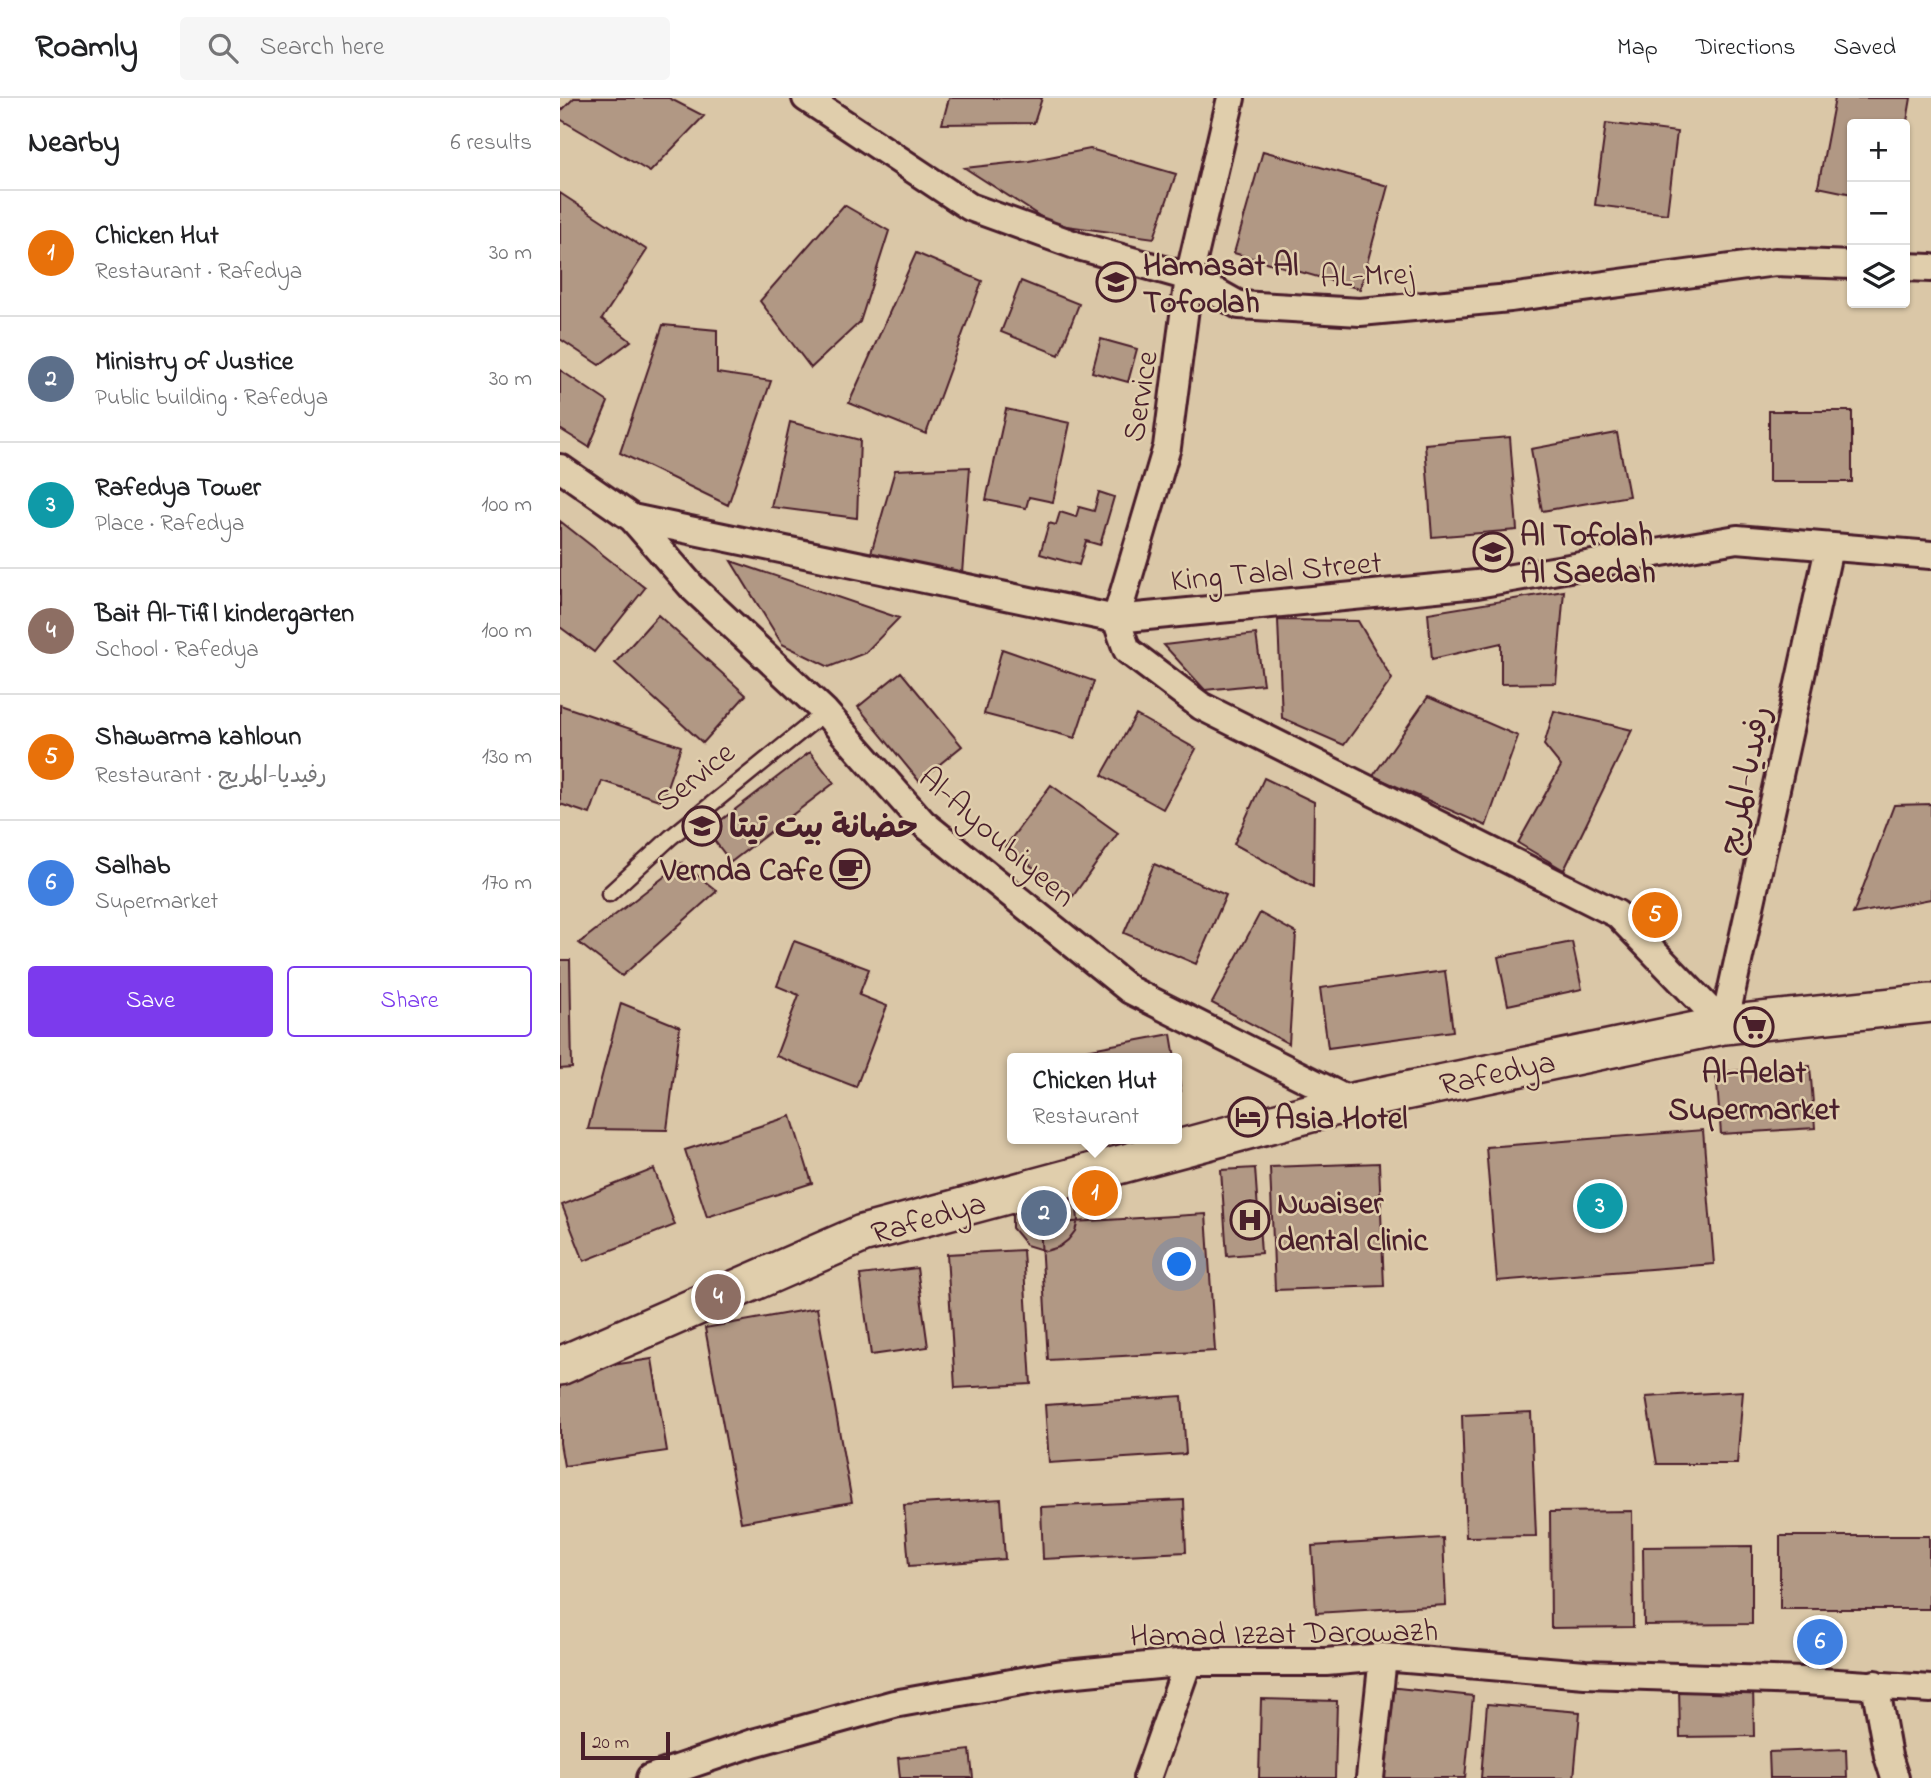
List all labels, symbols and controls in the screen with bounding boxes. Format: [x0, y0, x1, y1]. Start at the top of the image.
search box [180, 17, 670, 80]
text: Roamly [35, 24, 138, 72]
icon: search [204, 29, 242, 67]
text: Search here [260, 29, 384, 67]
text: Map [1617, 31, 1658, 66]
text: Directions [1696, 31, 1795, 66]
text: Saved [1833, 31, 1896, 66]
map controls [1847, 119, 1910, 308]
button: + [1847, 119, 1910, 182]
text: Nearby [28, 122, 120, 166]
text: 6 results [451, 127, 532, 160]
button: − [1847, 182, 1910, 245]
text: Chicken Hut [95, 218, 219, 256]
text: 1 [47, 237, 55, 270]
text: 30 m [489, 237, 532, 270]
place label: Hamasat Al Tofoolah [1143, 244, 1298, 328]
button: layers [1847, 245, 1910, 308]
street label: AL-Mrej [1320, 252, 1415, 303]
text: Restaurant · Rafedya [95, 256, 302, 289]
school or university icon: Hamasat Al Tofoolah [1095, 261, 1137, 303]
text: Ministry of Justice [95, 344, 293, 382]
street label: Service [1112, 347, 1173, 445]
text: 2 [45, 363, 57, 396]
text: 30 m [489, 363, 532, 396]
text: Public building · Rafedya [95, 382, 328, 415]
text: Rafedya Tower [95, 470, 261, 508]
text: 3 [46, 489, 56, 522]
text: 100 m [481, 489, 532, 522]
text: Place · Rafedya [95, 508, 244, 541]
place label: Al Tofolah Al Saedah [1520, 514, 1656, 598]
school or university icon: Al Tofolah Al Saedah [1472, 531, 1514, 573]
street label: King Talal Street [1169, 541, 1384, 606]
text: Bait Al-Tifil kindergarten [95, 596, 354, 634]
text: 4 [46, 615, 56, 648]
text: 100 m [481, 615, 532, 648]
text: School · Rafedya [95, 634, 259, 667]
street label: رفيديا-المريج [1709, 702, 1786, 860]
text: Shawarma kahloun [95, 719, 301, 757]
street label: Service [646, 731, 747, 826]
text: 5 [44, 741, 58, 774]
text: 130 m [482, 741, 532, 774]
street label: Al-Ayoubiyeen [907, 757, 1085, 920]
text: Restaurant · رفيديا-المريج [95, 760, 327, 793]
school or university icon: حضانة بيت تيتا [681, 805, 723, 847]
place label: حضانة بيت تيتا [729, 806, 918, 853]
text: Salhab [95, 848, 170, 886]
cafe icon: Vernda Cafe [829, 848, 871, 890]
place label: Vernda Cafe [660, 849, 825, 896]
text: 6 [46, 867, 56, 900]
text: 170 m [482, 867, 532, 900]
text: Supermarket [95, 886, 218, 919]
pin: 5 [1632, 889, 1678, 941]
button: Save [28, 966, 273, 1037]
button: Share [287, 966, 532, 1037]
supermarket icon: Al-Aelat Supermarket [1733, 1006, 1775, 1048]
street label: Rafedya [1436, 1040, 1560, 1111]
place label: Al-Aelat Supermarket [1668, 1051, 1840, 1135]
popup [1007, 1053, 1182, 1144]
text: Chicken Hut [1033, 1063, 1156, 1101]
hotel icon: Asia Hotel [1227, 1096, 1269, 1138]
place label: Asia Hotel [1275, 1097, 1408, 1144]
text: Restaurant [1033, 1101, 1139, 1134]
pin: 1 [1072, 1167, 1118, 1219]
pin: 3 [1577, 1180, 1623, 1232]
street label: Rafedya [866, 1182, 992, 1259]
place label: Nwaiser dental clinic [1277, 1182, 1428, 1266]
pin: 2 [1021, 1187, 1067, 1239]
hospital icon: Nwaiser dental clinic [1229, 1199, 1271, 1241]
your location [1162, 1247, 1196, 1281]
pin: 4 [695, 1271, 741, 1323]
street label: Hamad Izzat Darowazh [1129, 1609, 1439, 1662]
pin: 6 [1797, 1616, 1843, 1668]
scale bar [581, 1729, 670, 1761]
text: 20 m [592, 1730, 629, 1757]

